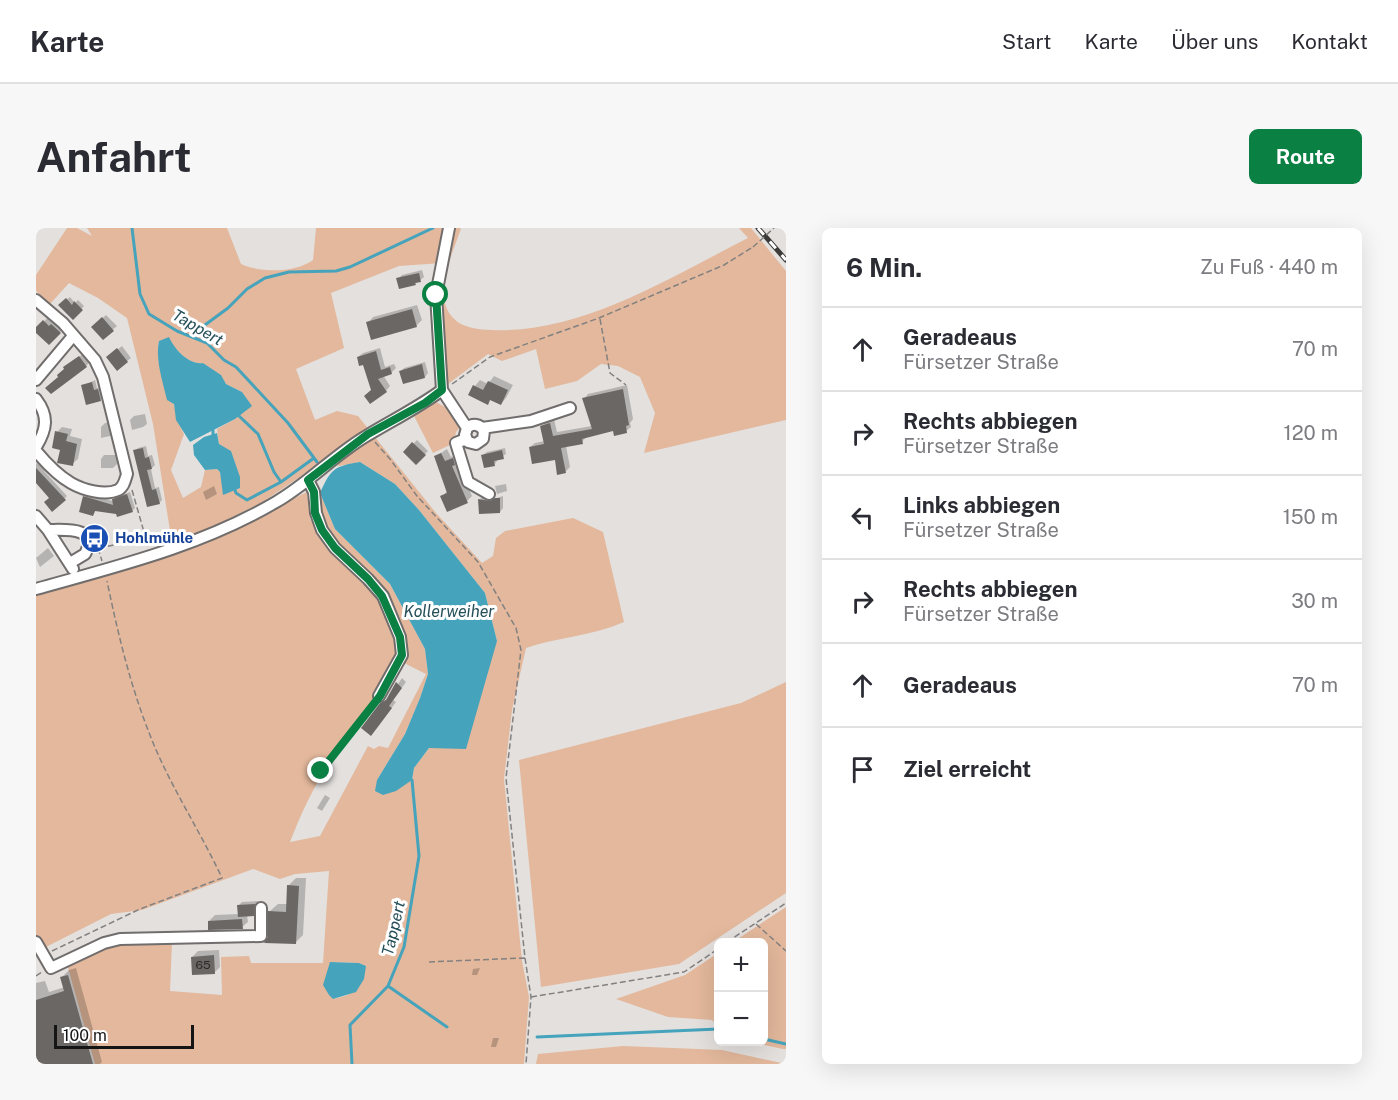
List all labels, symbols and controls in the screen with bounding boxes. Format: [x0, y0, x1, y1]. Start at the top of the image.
text: Karte [30, 25, 104, 58]
text: Start [1002, 29, 1051, 54]
text: Karte [1084, 29, 1138, 54]
text: Über uns [1171, 29, 1258, 54]
text: Kontakt [1291, 29, 1368, 54]
button: Route [1249, 129, 1362, 184]
text: Anfahrt [36, 132, 192, 181]
text: 6 Min. [846, 252, 922, 283]
text: Zu Fuß · 440 m [1200, 255, 1338, 279]
route start [422, 281, 448, 307]
water label: Tappert [169, 305, 227, 350]
text: Geradeaus [903, 324, 1017, 350]
icon: ahead [846, 333, 879, 366]
text: 70 m [1292, 337, 1338, 361]
text: Fürsetzer Straße [903, 350, 1059, 374]
text: Rechts abbiegen [903, 408, 1078, 434]
icon: right [846, 417, 879, 450]
text: 120 m [1284, 421, 1338, 445]
text: Fürsetzer Straße [903, 434, 1059, 458]
text: Links abbiegen [903, 492, 1060, 518]
icon: left [846, 501, 879, 534]
text: 150 m [1283, 505, 1338, 529]
text: Fürsetzer Straße [903, 518, 1059, 542]
bus stop icon: Hohlmühle [78, 522, 110, 554]
place label: Hohlmühle [115, 529, 193, 546]
text: Rechts abbiegen [903, 576, 1078, 602]
icon: right [846, 585, 879, 618]
text: 30 m [1291, 589, 1338, 613]
water label: Kollerweiher [404, 602, 495, 621]
text: Fürsetzer Straße [903, 602, 1059, 626]
icon: ahead [846, 669, 879, 702]
text: Geradeaus [903, 672, 1017, 698]
text: 70 m [1292, 673, 1338, 697]
icon: arrive [846, 753, 879, 786]
text: Ziel erreicht [903, 756, 1031, 782]
route end [307, 757, 333, 783]
water label: Tappert [378, 899, 409, 957]
map controls [714, 938, 768, 1046]
button: + [714, 938, 768, 992]
house number: 65 [195, 958, 211, 972]
button: − [714, 992, 768, 1046]
scale bar [54, 1022, 194, 1050]
text: 100 m [63, 1026, 107, 1045]

